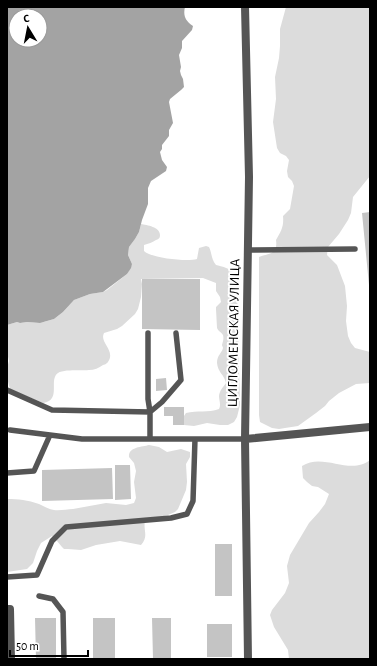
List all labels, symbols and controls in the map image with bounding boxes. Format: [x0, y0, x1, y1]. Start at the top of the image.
north arrow [8, 8, 48, 48]
text: С [22, 13, 30, 25]
street label: ЦИГЛОМЕНСКАЯ УЛИЦА [226, 259, 242, 408]
scale bar [10, 632, 88, 658]
text: 50 m [16, 640, 39, 652]

